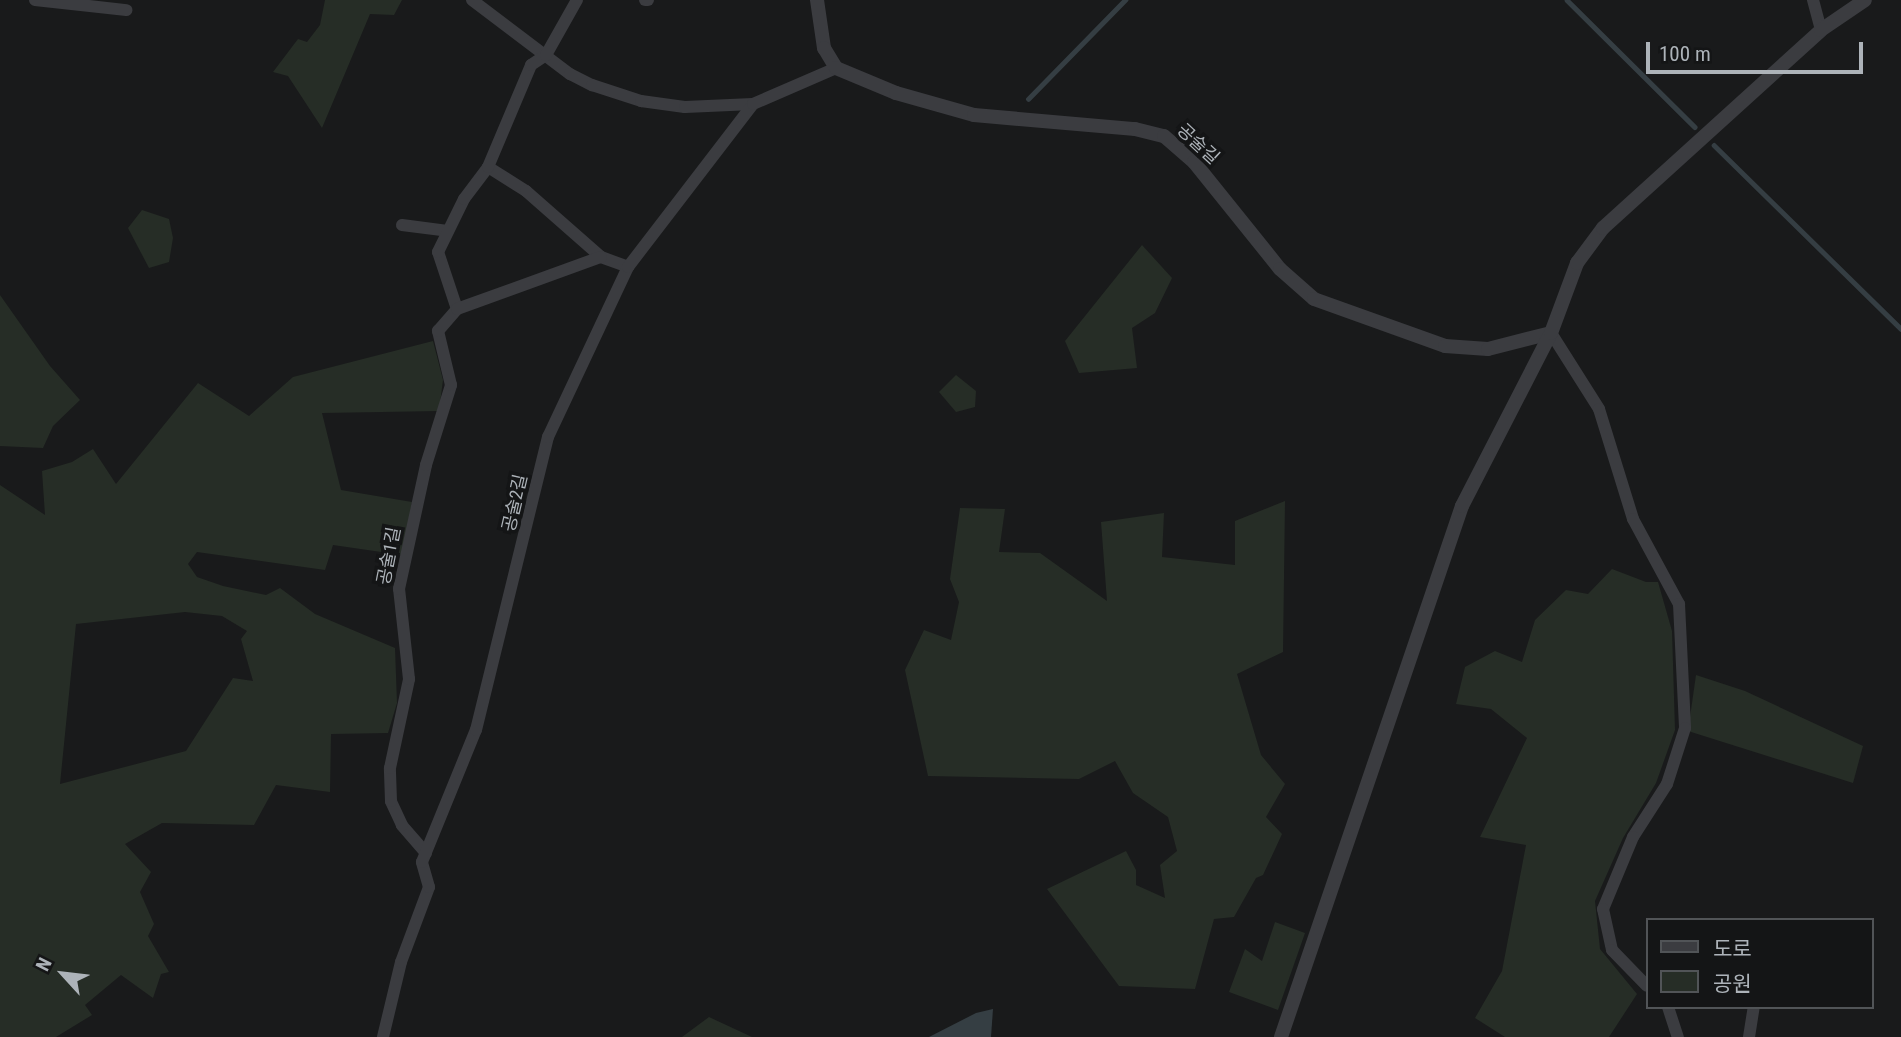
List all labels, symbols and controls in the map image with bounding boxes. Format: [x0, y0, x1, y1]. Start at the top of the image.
scale bar [1649, 28, 1866, 72]
text: 100 m [1659, 42, 1711, 66]
street label: 공술길 [1172, 119, 1224, 169]
street label: 공술2길 [498, 472, 532, 534]
street label: 공술1길 [373, 525, 405, 587]
legend [1646, 918, 1873, 1009]
text: 도로 [1713, 937, 1752, 961]
north arrow [28, 939, 98, 1009]
text: N [31, 954, 57, 975]
text: 공원 [1713, 972, 1752, 996]

